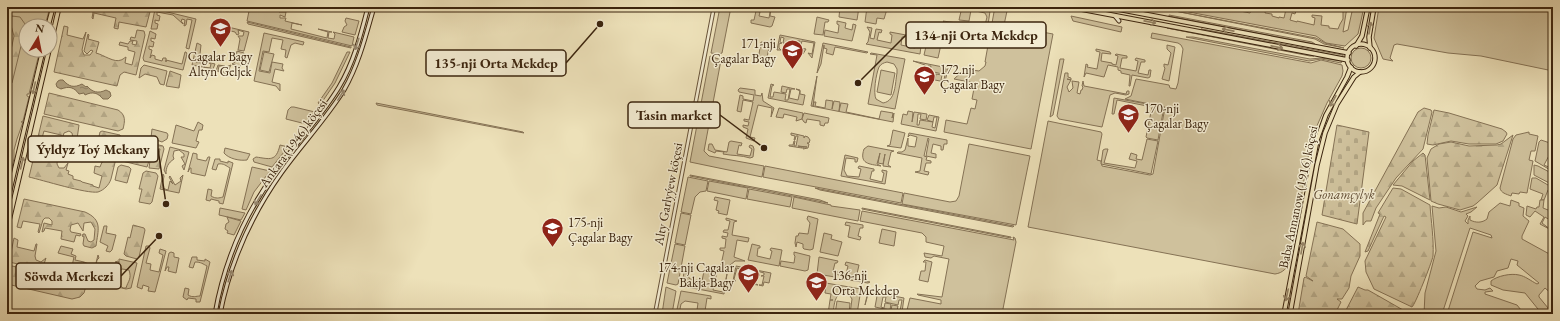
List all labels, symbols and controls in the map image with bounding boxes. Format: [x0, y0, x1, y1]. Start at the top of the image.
school or university icon: Cagalar Bagy Altyn Geljek [207, 15, 233, 48]
north arrow [18, 18, 58, 58]
one-way arrow [1143, 19, 1156, 27]
text: N [34, 20, 45, 36]
callout: 134-nji Orta Mekdep [906, 22, 1046, 48]
one-way arrow [1367, 22, 1375, 35]
text: 134-nji Orta Mekdep [914, 26, 1038, 44]
one-way arrow [1222, 26, 1235, 34]
place label: 171-nji Çagalar Bagy [711, 35, 776, 67]
school or university icon: 171-nji Çagalar Bagy [779, 37, 805, 70]
one-way arrow [353, 38, 360, 51]
one-way arrow [1271, 43, 1284, 51]
place label: Cagalar Bagy Altyn Geljek [187, 48, 253, 80]
callout: 135-nji Orta Mekdep [426, 50, 566, 76]
text: 135-nji Orta Mekdep [434, 54, 558, 72]
place label: 172.nji Çagalar Bagy [940, 61, 1005, 93]
school or university icon: 172.nji Çagalar Bagy [911, 63, 937, 96]
one-way arrow [29, 81, 37, 94]
one-way arrow [337, 90, 345, 101]
one-way arrow [1329, 95, 1336, 107]
street label: Ankara (1946) köçesi [255, 96, 331, 191]
place label: 170-nji Çagalar Bagy [1144, 100, 1209, 132]
callout: Tasin market [628, 102, 720, 128]
school or university icon: 170-nji Çagalar Bagy [1115, 102, 1141, 135]
text: Tasin market [636, 106, 713, 124]
street label: Baba Annanow (1916) köçesi [1275, 124, 1321, 270]
callout: Ýyldyz Toý Mekany [28, 136, 158, 162]
text: Ýyldyz Toý Mekany [36, 140, 150, 158]
street label: Alty Garlyýew köçesi [650, 141, 686, 248]
one-way arrow [19, 157, 27, 170]
park label: Gonamçylyk [1313, 186, 1375, 203]
one-way arrow [253, 194, 261, 206]
place label: 175-nji Çagalar Bagy [568, 214, 633, 246]
school or university icon: 175-nji Çagalar Bagy [539, 216, 565, 249]
one-way arrow [1299, 242, 1307, 255]
place label: 174-nji Cagalar Bakja-Bagy [658, 259, 735, 291]
school or university icon: 174-nji Cagalar Bakja-Bagy [736, 261, 762, 294]
callout: Söwda Merkezi [16, 263, 121, 289]
text: Söwda Merkezi [24, 267, 114, 285]
place label: 136-nji Orta Mekdep [832, 267, 899, 299]
school or university icon: 136-nji Orta Mekdep [803, 269, 829, 302]
one-way arrow [227, 270, 234, 283]
one-way arrow [1283, 288, 1291, 301]

